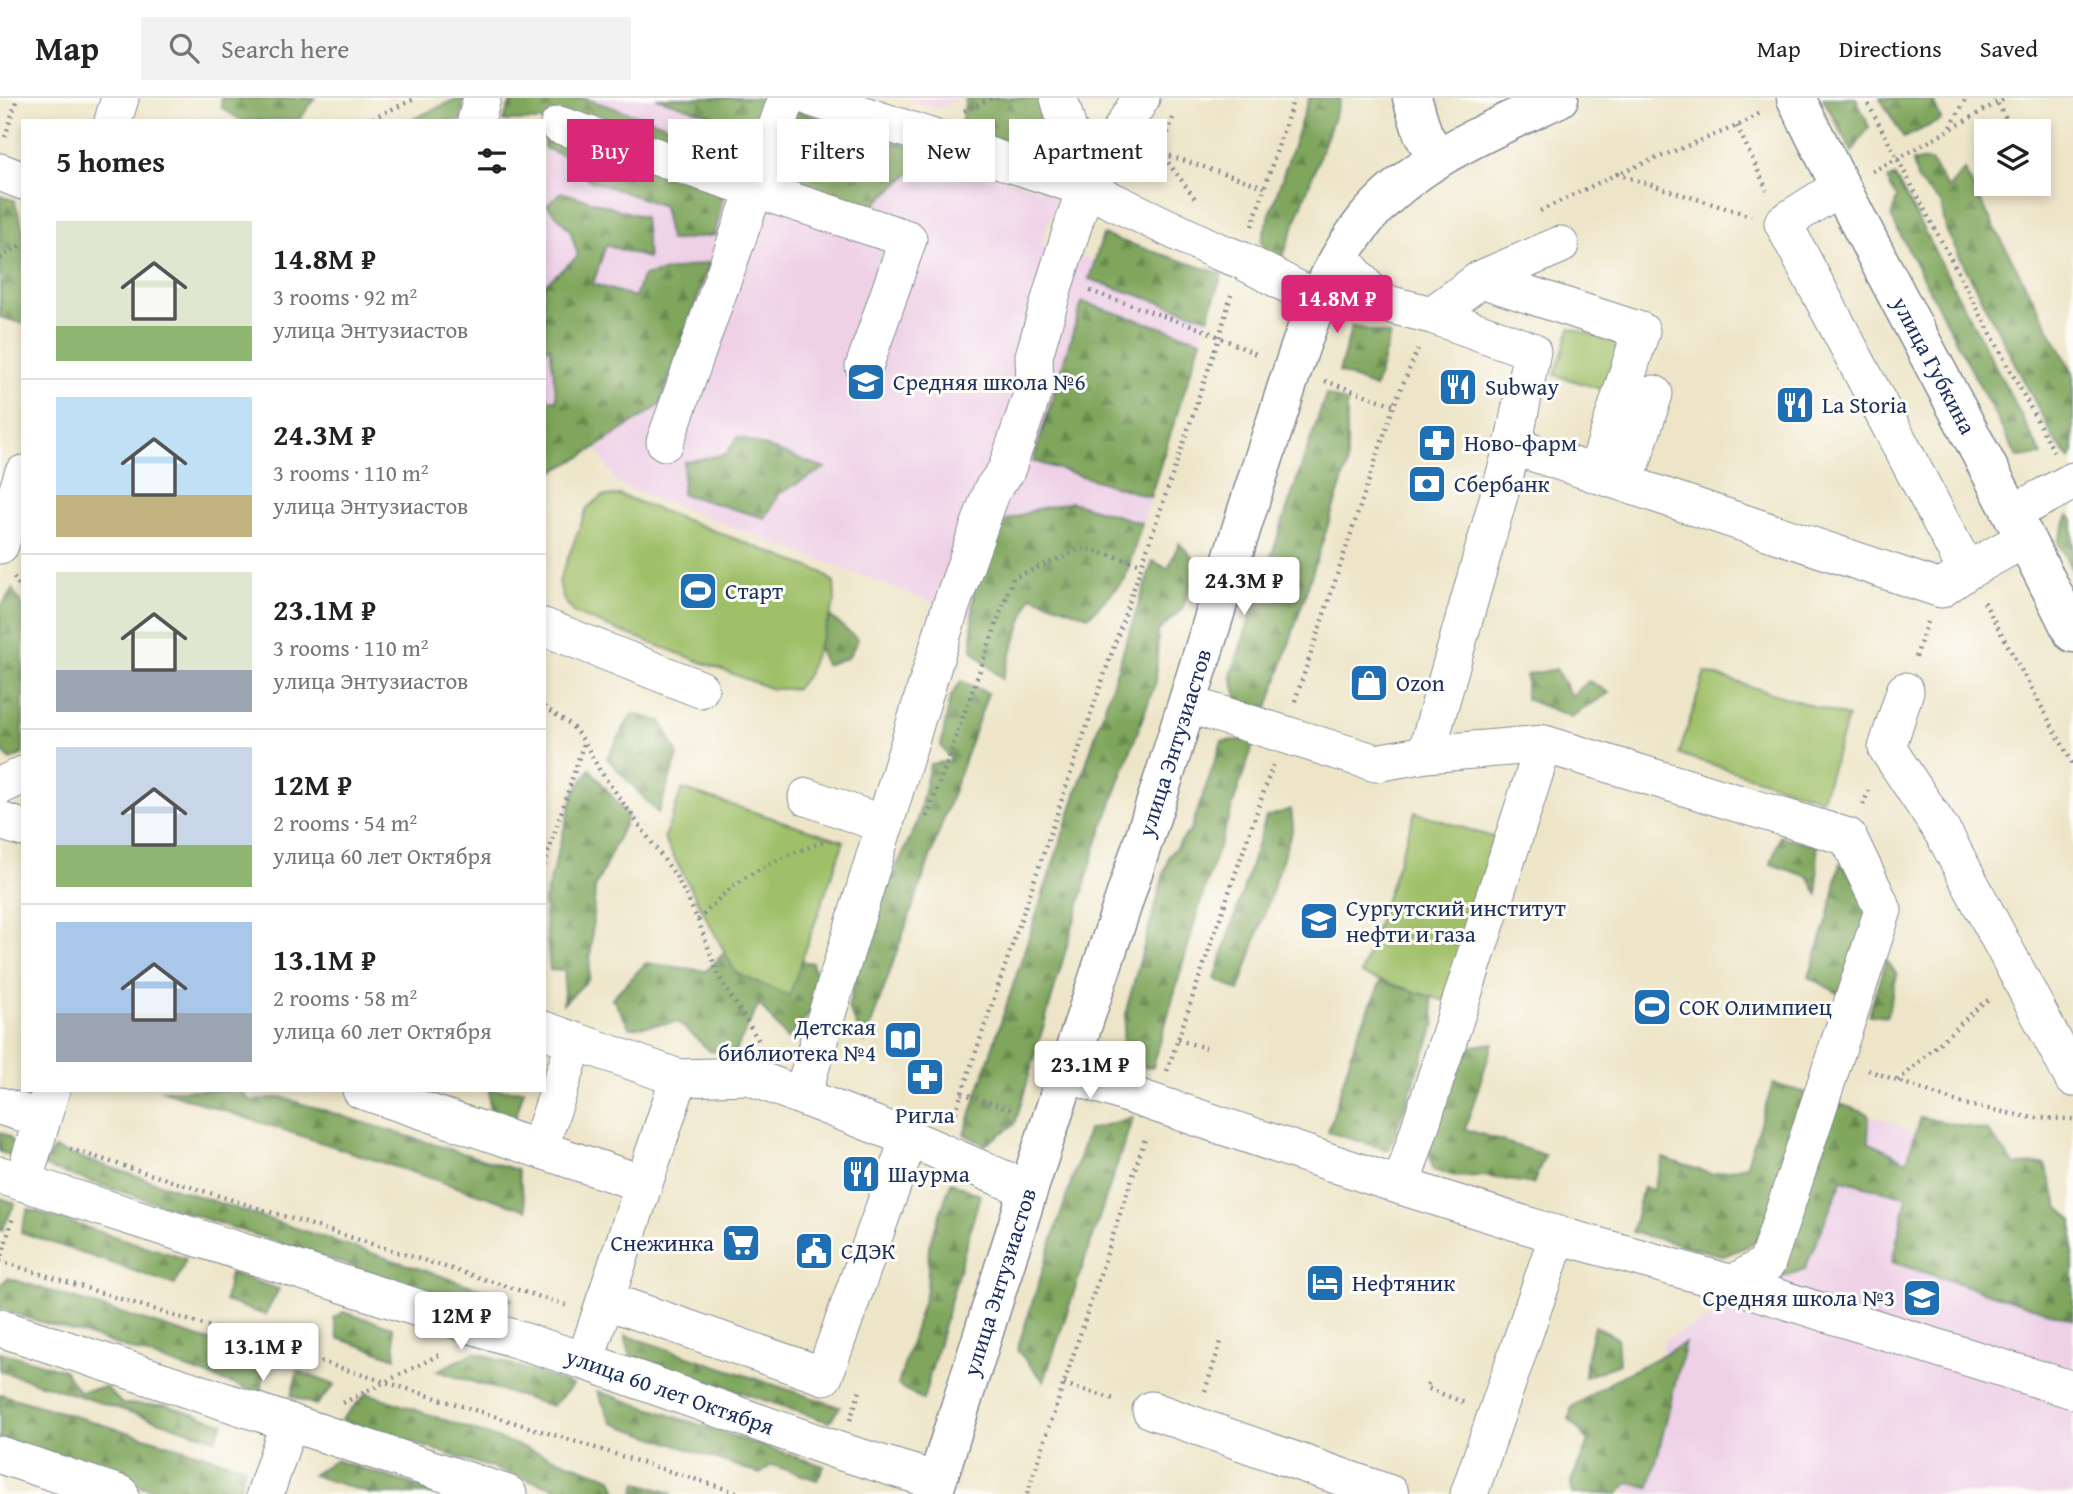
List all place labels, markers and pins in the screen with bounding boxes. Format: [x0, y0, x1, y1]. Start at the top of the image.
pin: 14.8M ₽ [1272, 275, 1402, 335]
school or university icon: Средняя школа №6 [845, 361, 887, 403]
place label: Средняя школа №6 [893, 365, 1086, 398]
restaurant icon: Subway [1437, 366, 1479, 408]
place label: Subway [1485, 370, 1559, 403]
restaurant icon: La Storia [1774, 384, 1816, 426]
place label: La Storia [1822, 388, 1907, 421]
pharmacy icon: Ново-фарм [1416, 422, 1458, 464]
place label: Ново-фарм [1464, 426, 1577, 459]
bank icon: Сбербанк [1406, 463, 1448, 505]
place label: Сбербанк [1454, 467, 1550, 500]
pin: 24.3M ₽ [1179, 558, 1309, 617]
sports icon: Старт [677, 570, 719, 612]
place label: Старт [725, 574, 783, 607]
shop icon: Ozon [1348, 662, 1390, 704]
place label: Ozon [1396, 666, 1445, 699]
place label: Сургутский институт нефти и газа [1346, 891, 1566, 950]
school or university icon: Сургутский институт нефти и газа [1298, 900, 1340, 942]
sports icon: СОК Олимпиец [1631, 986, 1673, 1028]
place label: СОК Олимпиец [1679, 990, 1832, 1023]
place label: Детская библиотека №4 [718, 1010, 876, 1069]
library icon: Детская библиотека №4 [882, 1019, 924, 1061]
pin: 23.1M ₽ [1025, 1042, 1155, 1101]
pharmacy icon: Ригла [904, 1056, 946, 1098]
place label: Ригла [895, 1098, 955, 1131]
restaurant icon: Шаурма [840, 1153, 882, 1195]
place label: Шаурма [888, 1157, 970, 1190]
supermarket icon: Снежинка [720, 1222, 762, 1264]
place label: Снежинка [611, 1226, 714, 1259]
public building icon: СДЭК [793, 1230, 835, 1272]
place label: СДЭК [841, 1234, 895, 1267]
hotel icon: Нефтяник [1304, 1262, 1346, 1304]
place label: Нефтяник [1352, 1266, 1455, 1299]
school or university icon: Средняя школа №3 [1901, 1277, 1943, 1319]
place label: Средняя школа №3 [1702, 1281, 1895, 1314]
pin: 12M ₽ [412, 1292, 510, 1352]
pin: 13.1M ₽ [198, 1324, 328, 1383]

